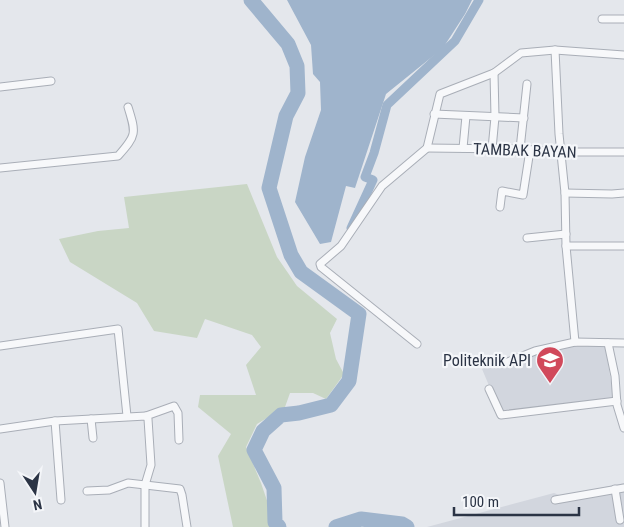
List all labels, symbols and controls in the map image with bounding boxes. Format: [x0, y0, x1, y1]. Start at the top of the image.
street label: TAMBAK BAYAN [473, 139, 577, 162]
school or university icon: Politeknik API [535, 345, 565, 384]
place label: Politeknik API [443, 351, 531, 370]
north arrow [10, 467, 60, 517]
scale bar [454, 484, 579, 516]
text: 100 m [462, 493, 499, 511]
text: N [32, 496, 44, 513]

